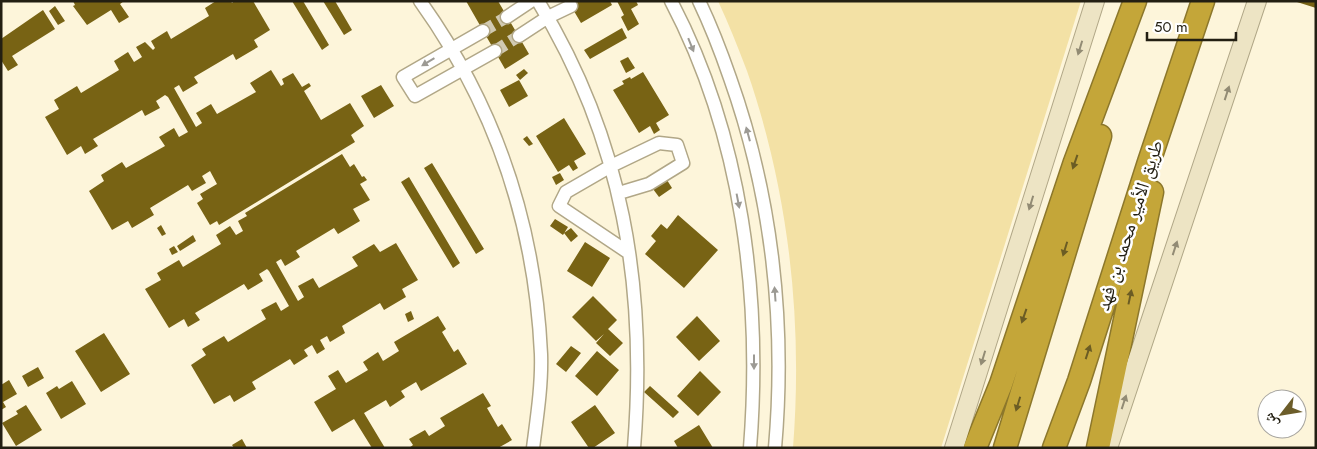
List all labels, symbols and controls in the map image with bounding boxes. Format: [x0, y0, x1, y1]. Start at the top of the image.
scale bar [1147, 10, 1236, 42]
text: 50 m [1154, 16, 1188, 38]
one-way arrow [688, 38, 695, 53]
one-way arrow [1076, 40, 1083, 55]
one-way arrow [421, 58, 434, 67]
one-way arrow [1223, 86, 1231, 101]
one-way arrow [744, 127, 752, 142]
street label: طريق الأمير محمد بن فهد [1089, 136, 1170, 314]
one-way arrow [1071, 155, 1079, 170]
one-way arrow [735, 193, 743, 209]
one-way arrow [1027, 195, 1035, 210]
one-way arrow [1172, 240, 1180, 255]
one-way arrow [1061, 241, 1069, 256]
one-way arrow [771, 286, 779, 302]
one-way arrow [1126, 290, 1134, 305]
one-way arrow [1019, 309, 1027, 324]
one-way arrow [1084, 345, 1092, 360]
one-way arrow [978, 350, 986, 365]
one-way arrow [750, 354, 758, 370]
north arrow [1257, 389, 1307, 439]
one-way arrow [1120, 394, 1128, 409]
one-way arrow [1014, 397, 1022, 412]
text: ش [1258, 409, 1283, 432]

